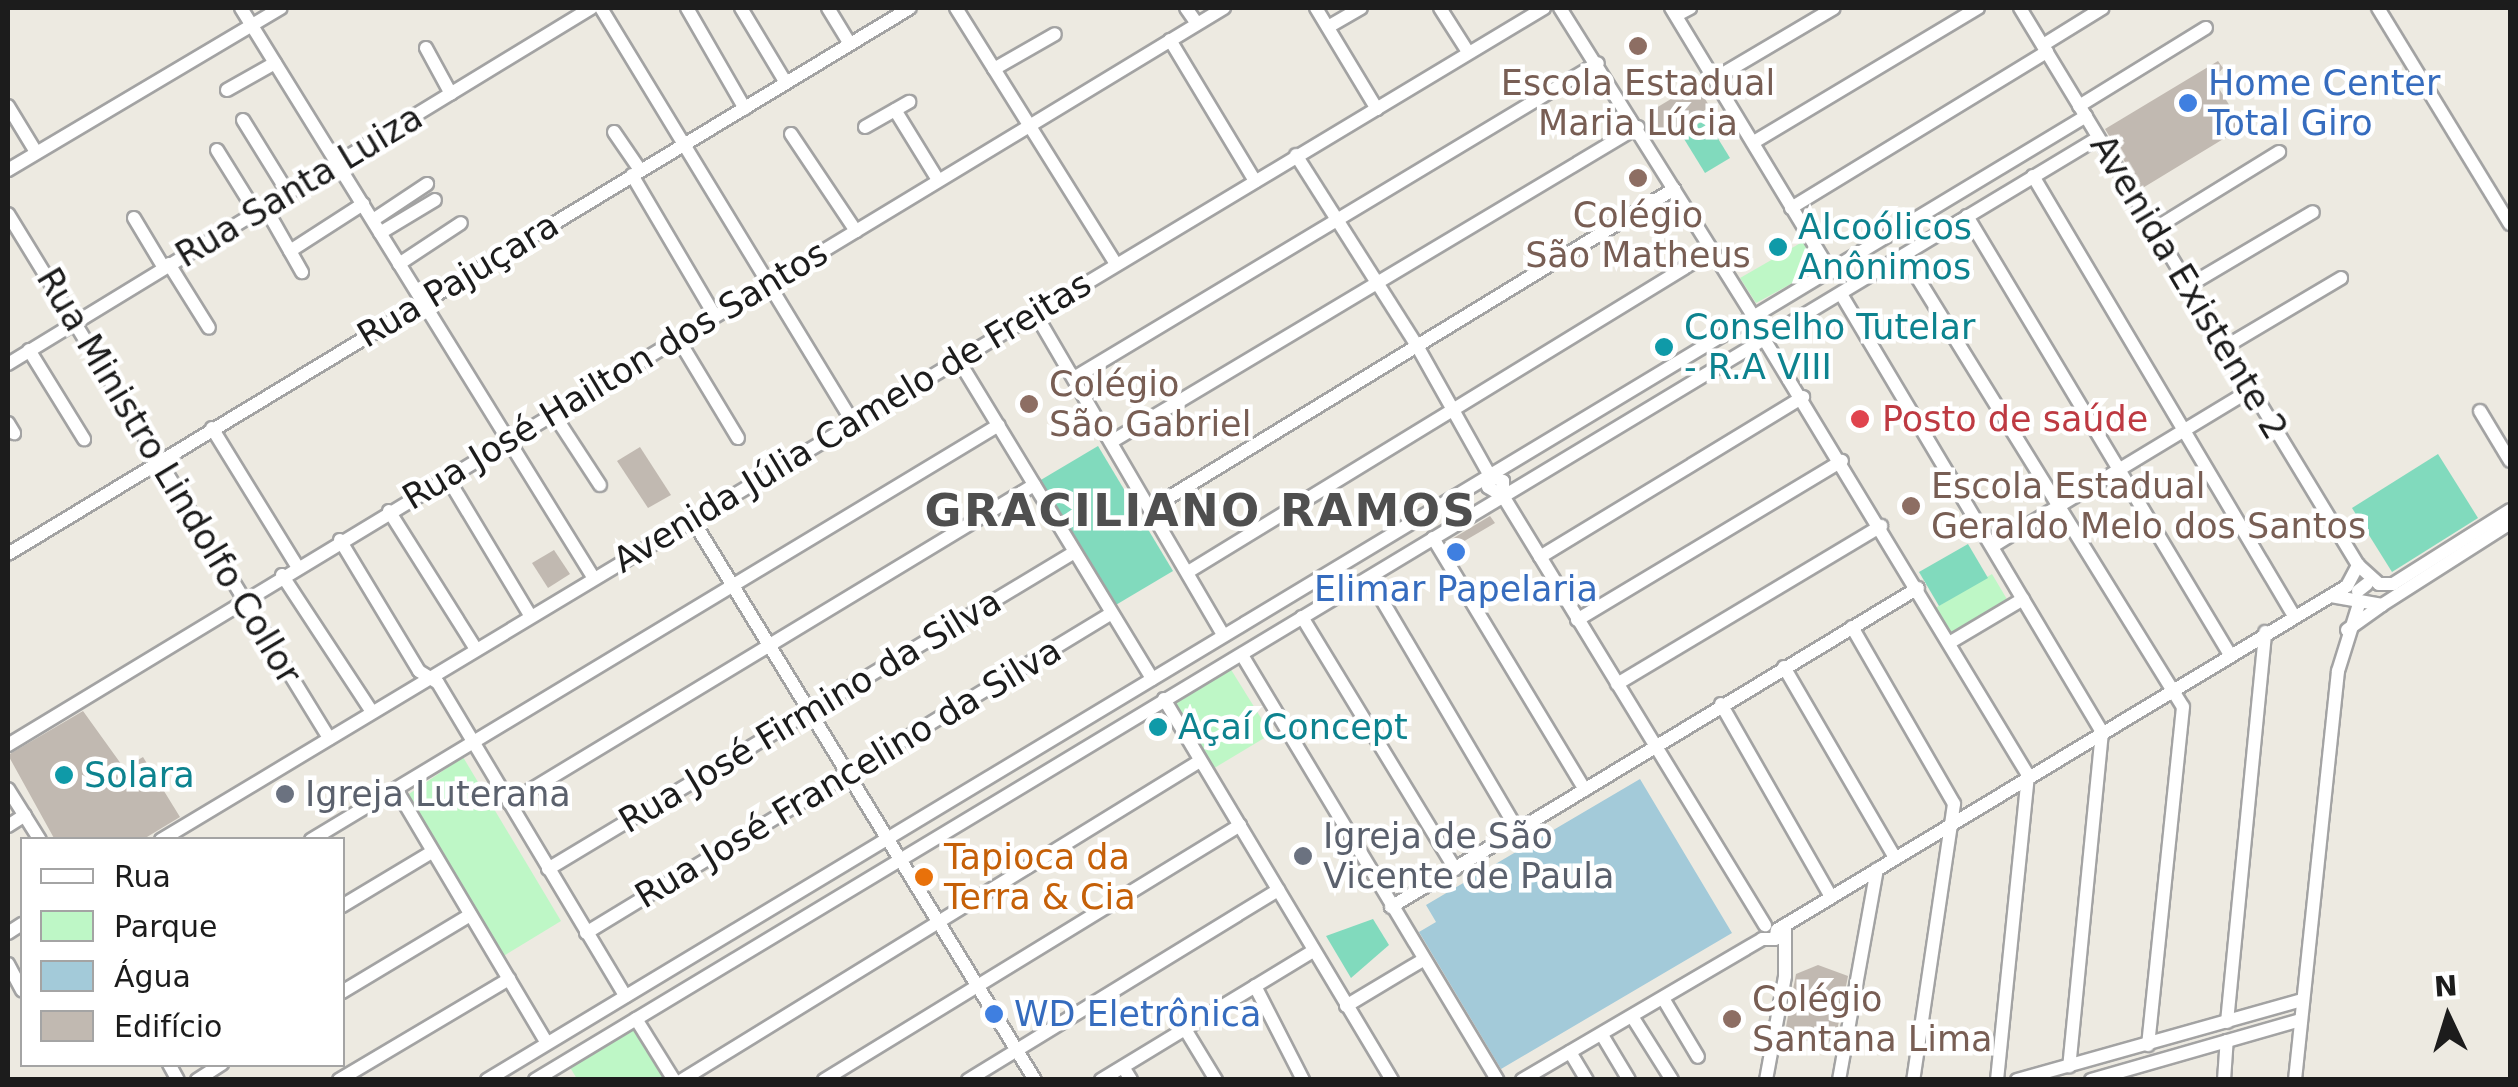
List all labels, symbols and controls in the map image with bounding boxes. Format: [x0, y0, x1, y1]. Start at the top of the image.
marker: Escola Estadual Maria Lúcia [1627, 35, 1649, 57]
place label: Escola Estadual Maria Lúcia [1501, 62, 1775, 144]
place label: Home Center Total Giro [2208, 62, 2440, 144]
marker: Home Center Total Giro [2177, 92, 2199, 114]
street label: Rua Santa Luiza [168, 96, 430, 276]
street label: Avenida Existente 2 [2081, 127, 2297, 447]
marker: Colégio São Matheus [1627, 167, 1649, 189]
place label: Colégio São Matheus [1525, 194, 1751, 276]
street label: Rua Pajuçara [350, 204, 566, 356]
place label: Alcoólicos Anônimos [1798, 206, 1972, 288]
street label: Rua José Hailton dos Santos [395, 231, 835, 519]
marker: Alcoólicos Anônimos [1767, 236, 1789, 258]
street label: Rua Ministro Lindolfo Collor [28, 260, 310, 692]
street label: Avenida Júlia Camelo de Freitas [606, 262, 1098, 582]
place label: Conselho Tutelar - R.A VIII [1684, 306, 1975, 388]
marker: Conselho Tutelar - R.A VIII [1653, 336, 1675, 358]
place label: Colégio São Gabriel [1049, 363, 1251, 445]
marker: Colégio São Gabriel [1018, 393, 1040, 415]
place label: Posto de saúde [1882, 398, 2148, 440]
marker: Posto de saúde [1847, 406, 1873, 432]
place label: Escola Estadual Geraldo Melo dos Santos [1931, 465, 2366, 547]
district label: GRACILIANO RAMOS [925, 484, 1477, 538]
marker: Escola Estadual Geraldo Melo dos Santos [1900, 495, 1922, 517]
marker: Elimar Papelaria [1445, 541, 1467, 563]
place label: Elimar Papelaria [1314, 568, 1598, 610]
street label: Rua José Firmino da Silva [611, 580, 1009, 842]
street label: Rua José Francelino da Silva [627, 629, 1069, 917]
place label: Açaí Concept [1178, 706, 1408, 748]
marker: Açaí Concept [1147, 716, 1169, 738]
place label: Solara [84, 754, 195, 796]
marker: Solara [53, 764, 75, 786]
place label: Igreja Luterana [305, 773, 571, 815]
marker: Igreja Luterana [274, 783, 296, 805]
place label: Igreja de São Vicente de Paula [1323, 815, 1614, 897]
place label: Tapioca da Terra & Cia [944, 836, 1136, 918]
legend [20, 837, 345, 1067]
marker: Igreja de São Vicente de Paula [1292, 845, 1314, 867]
text: Rua [114, 859, 171, 894]
marker: Tapioca da Terra & Cia [913, 866, 935, 888]
text: Parque [114, 909, 217, 944]
text: Água [114, 959, 191, 994]
north arrow [2398, 967, 2498, 1067]
text: N [2433, 969, 2459, 1004]
place label: Colégio Santana Lima [1752, 978, 1993, 1060]
place label: WD Eletrônica [1014, 993, 1261, 1035]
marker: WD Eletrônica [983, 1003, 1005, 1025]
marker: Colégio Santana Lima [1721, 1008, 1743, 1030]
text: Edifício [114, 1009, 222, 1044]

